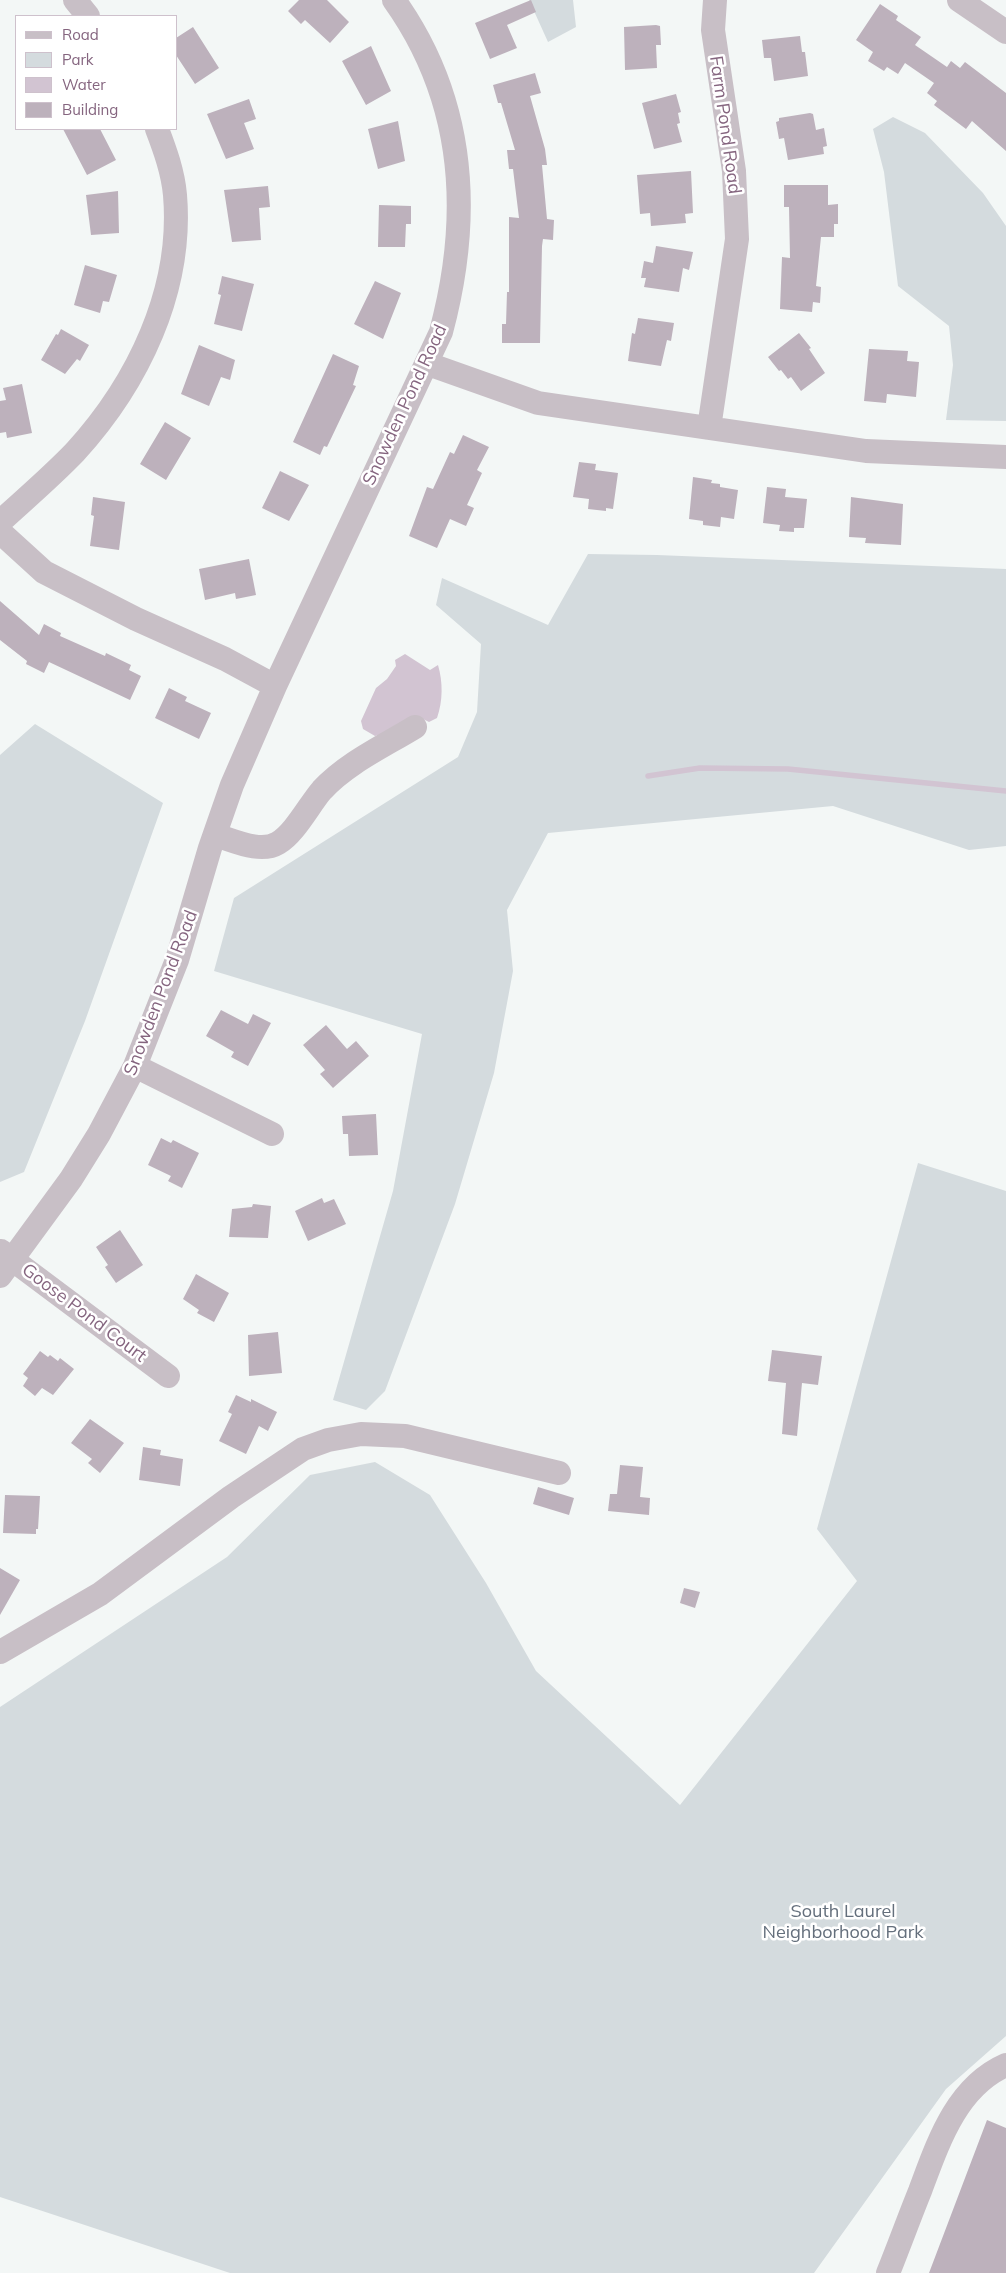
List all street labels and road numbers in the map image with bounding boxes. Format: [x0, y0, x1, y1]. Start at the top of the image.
street label: Farm Pond Road [705, 54, 745, 196]
street label: Snowden Pond Road [358, 321, 452, 489]
street label: Snowden Pond Road [120, 907, 202, 1079]
street label: Goose Pond Court [17, 1259, 151, 1367]

